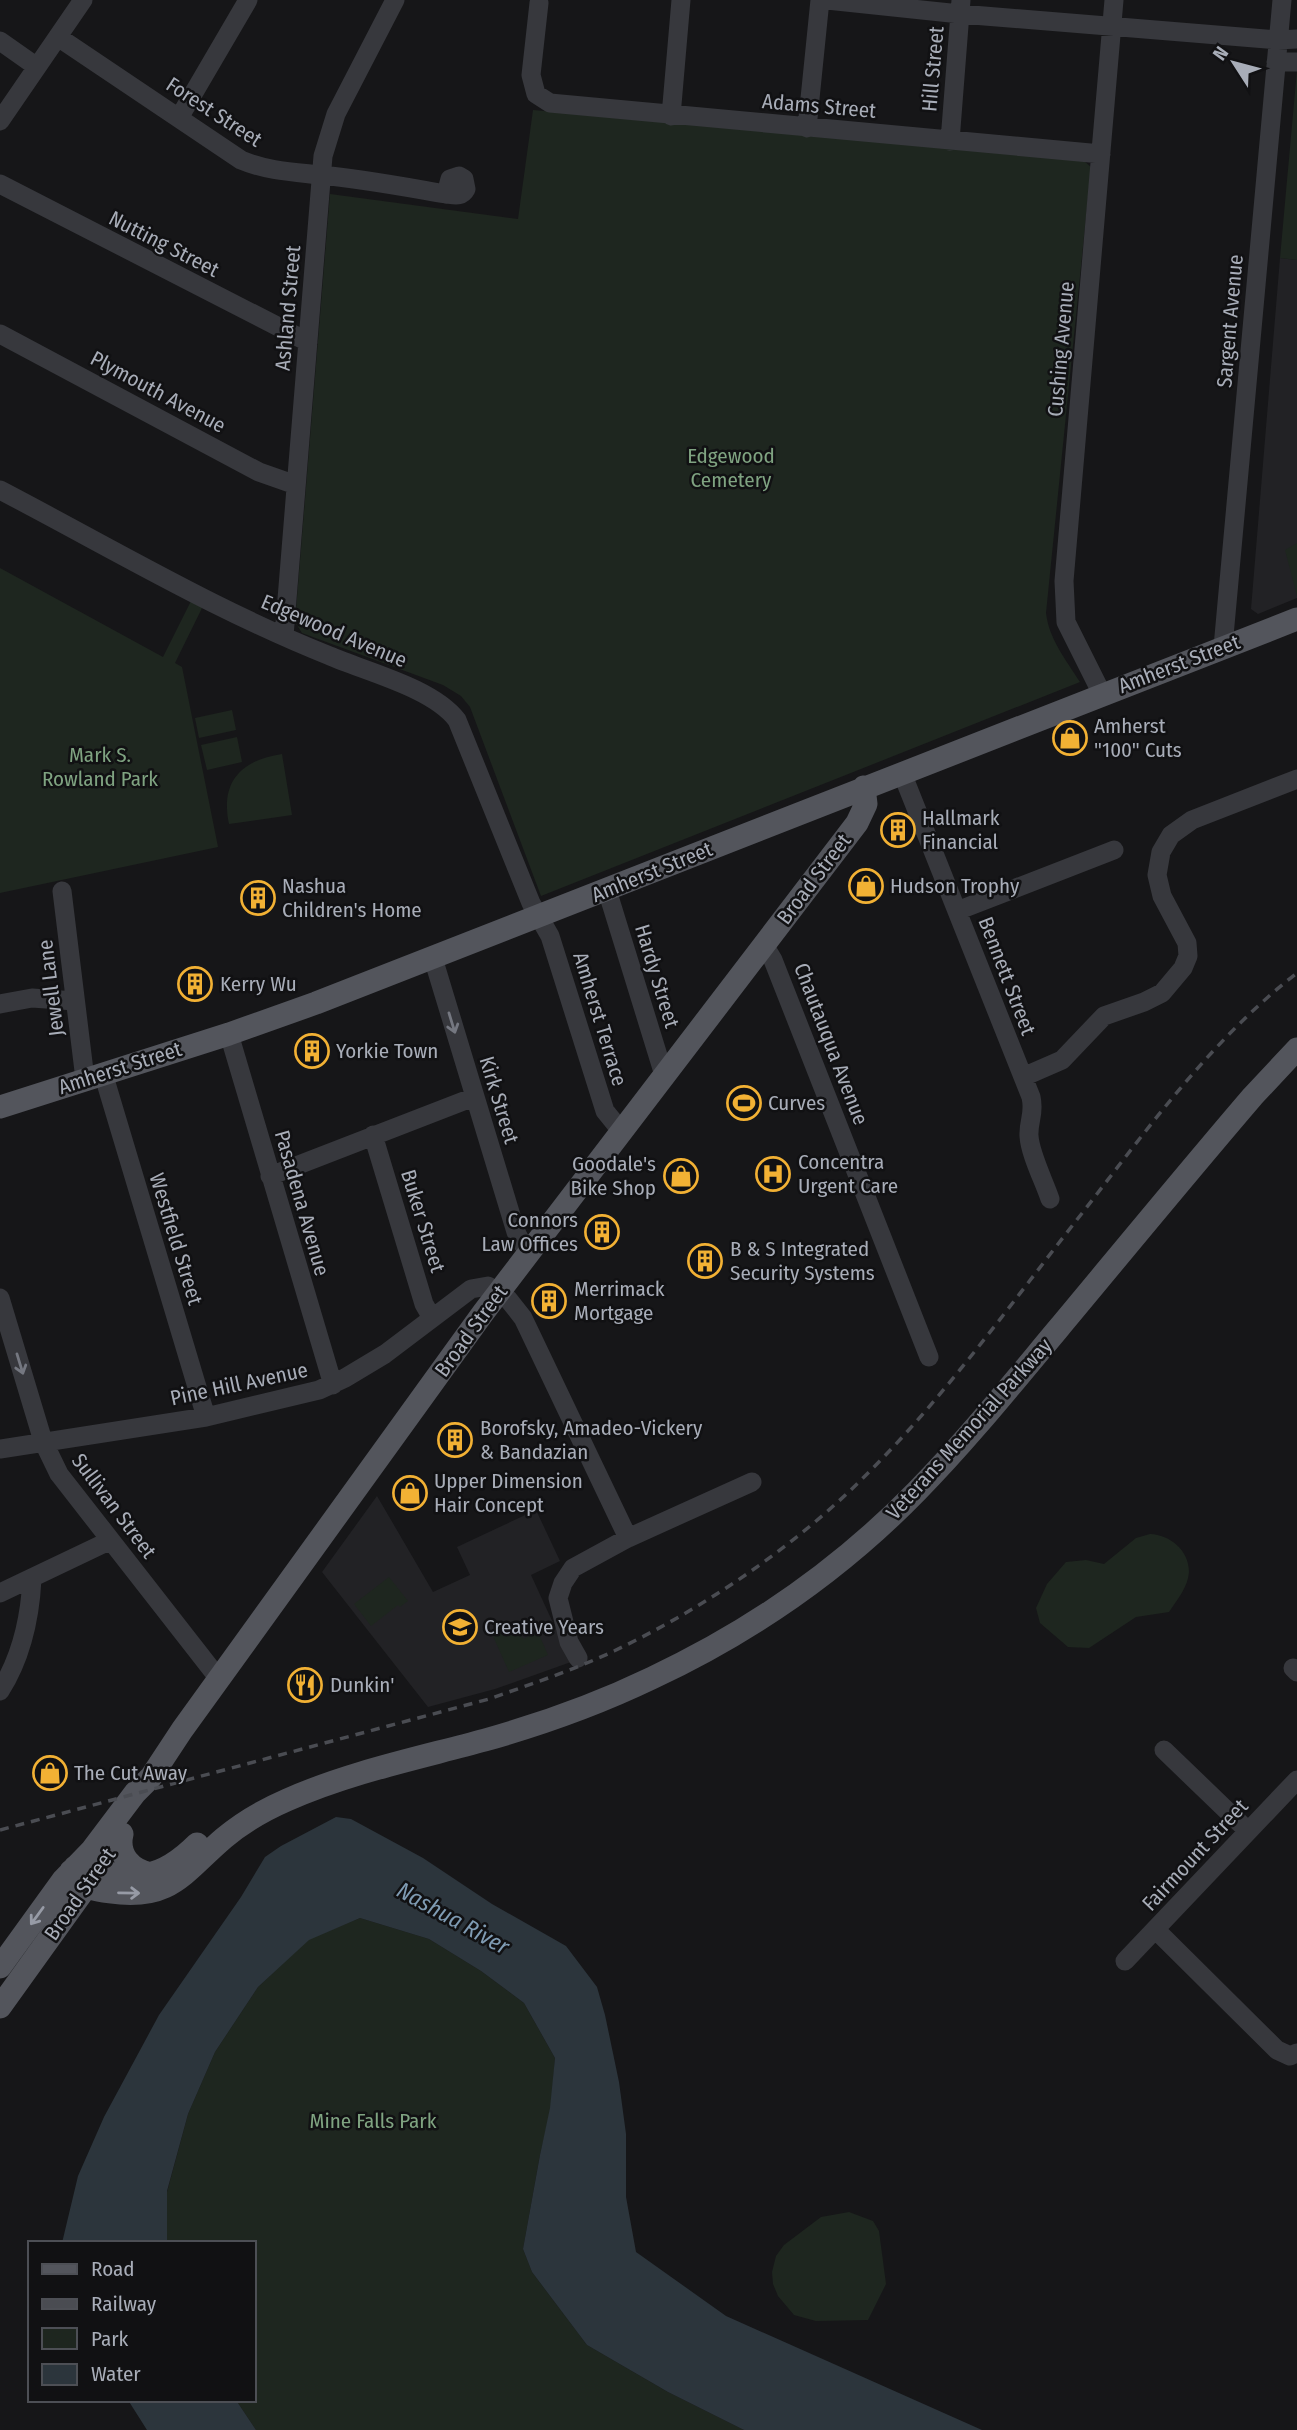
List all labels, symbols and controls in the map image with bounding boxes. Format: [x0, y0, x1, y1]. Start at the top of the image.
street label: Hill Street [916, 25, 950, 113]
north arrow [1199, 28, 1269, 98]
text: N [1208, 42, 1233, 65]
street label: Forest Street [161, 71, 267, 153]
street label: Adams Street [761, 88, 877, 124]
street label: Nutting Street [105, 205, 224, 283]
street label: Ashland Street [270, 244, 306, 372]
street label: Sargent Avenue [1211, 253, 1249, 389]
street label: Cushing Avenue [1042, 280, 1080, 418]
street label: Plymouth Avenue [86, 345, 230, 439]
park label: Edgewood Cemetery [687, 443, 775, 493]
street label: Edgewood Avenue [257, 589, 411, 673]
street label: Amherst Street [1115, 629, 1244, 699]
place label: Amherst "100" Cuts [1094, 713, 1182, 763]
shop icon: Amherst "100" Cuts [1051, 719, 1089, 757]
park label: Mark S. Rowland Park [42, 742, 158, 792]
place label: Hallmark Financial [922, 805, 1000, 855]
building icon: Hallmark Financial [879, 811, 917, 849]
street label: Broad Street [771, 828, 857, 930]
street label: Amherst Street [588, 836, 716, 908]
shop icon: Hudson Trophy [847, 867, 885, 905]
place label: Nashua Children's Home [282, 873, 422, 923]
place label: Hudson Trophy [890, 873, 1020, 899]
building icon: Nashua Children's Home [239, 879, 277, 917]
street label: Bennett Street [973, 913, 1042, 1039]
street label: Hardy Street [629, 921, 685, 1031]
street label: Jewell Lane [32, 938, 70, 1038]
street label: Amherst Terrace [567, 949, 633, 1089]
street label: Chautauqua Avenue [788, 959, 874, 1129]
building icon: Kerry Wu [176, 965, 214, 1003]
place label: Kerry Wu [220, 971, 297, 997]
one-way arrow [447, 1012, 460, 1034]
building icon: Yorkie Town [293, 1032, 331, 1070]
street label: Amherst Street [55, 1036, 185, 1100]
place label: Yorkie Town [336, 1038, 438, 1064]
street label: Kirk Street [473, 1053, 525, 1147]
sports icon: Curves [725, 1084, 763, 1122]
place label: Curves [768, 1090, 825, 1116]
street label: Pasadena Avenue [269, 1127, 335, 1279]
place label: Concentra Urgent Care [798, 1149, 898, 1199]
place label: Goodale's Bike Shop [571, 1151, 656, 1201]
hospital icon: Concentra Urgent Care [754, 1155, 792, 1193]
shop icon: Goodale's Bike Shop [662, 1157, 700, 1195]
street label: Buker Street [395, 1166, 451, 1276]
street label: Westfield Street [144, 1170, 208, 1308]
place label: Connors Law Offices [481, 1207, 578, 1257]
building icon: Connors Law Offices [583, 1213, 621, 1251]
place label: B & S Integrated Security Systems [730, 1236, 875, 1286]
building icon: B & S Integrated Security Systems [686, 1242, 724, 1280]
place label: Merrimack Mortgage [574, 1276, 665, 1326]
street label: Broad Street [429, 1280, 513, 1382]
building icon: Merrimack Mortgage [530, 1282, 568, 1320]
street label: Veterans Memorial Parkway [881, 1332, 1058, 1525]
one-way arrow [14, 1352, 27, 1374]
street label: Pine Hill Avenue [168, 1357, 310, 1411]
place label: Borofsky, Amadeo-Vickery & Bandazian [480, 1415, 703, 1465]
building icon: Borofsky, Amadeo-Vickery & Bandazian [436, 1421, 474, 1459]
street label: Sullivan Street [66, 1448, 162, 1564]
place label: Upper Dimension Hair Concept [434, 1468, 583, 1518]
shop icon: Upper Dimension Hair Concept [391, 1474, 429, 1512]
school or university icon: Creative Years [441, 1608, 479, 1646]
place label: Creative Years [484, 1614, 604, 1640]
restaurant icon: Dunkin' [286, 1666, 324, 1704]
place label: Dunkin' [330, 1672, 394, 1698]
shop icon: The Cut Away [31, 1754, 69, 1792]
place label: The Cut Away [74, 1760, 188, 1786]
street label: Fairmount Street [1137, 1794, 1254, 1916]
street label: Broad Street [39, 1843, 121, 1945]
water label: Nashua River [392, 1876, 515, 1961]
one-way arrow [118, 1886, 141, 1900]
one-way arrow [30, 1906, 44, 1925]
park label: Mine Falls Park [310, 2108, 437, 2134]
legend [28, 2241, 256, 2402]
text: Road [91, 2256, 135, 2282]
text: Railway [91, 2291, 157, 2317]
text: Park [91, 2326, 129, 2352]
text: Water [91, 2361, 141, 2387]

